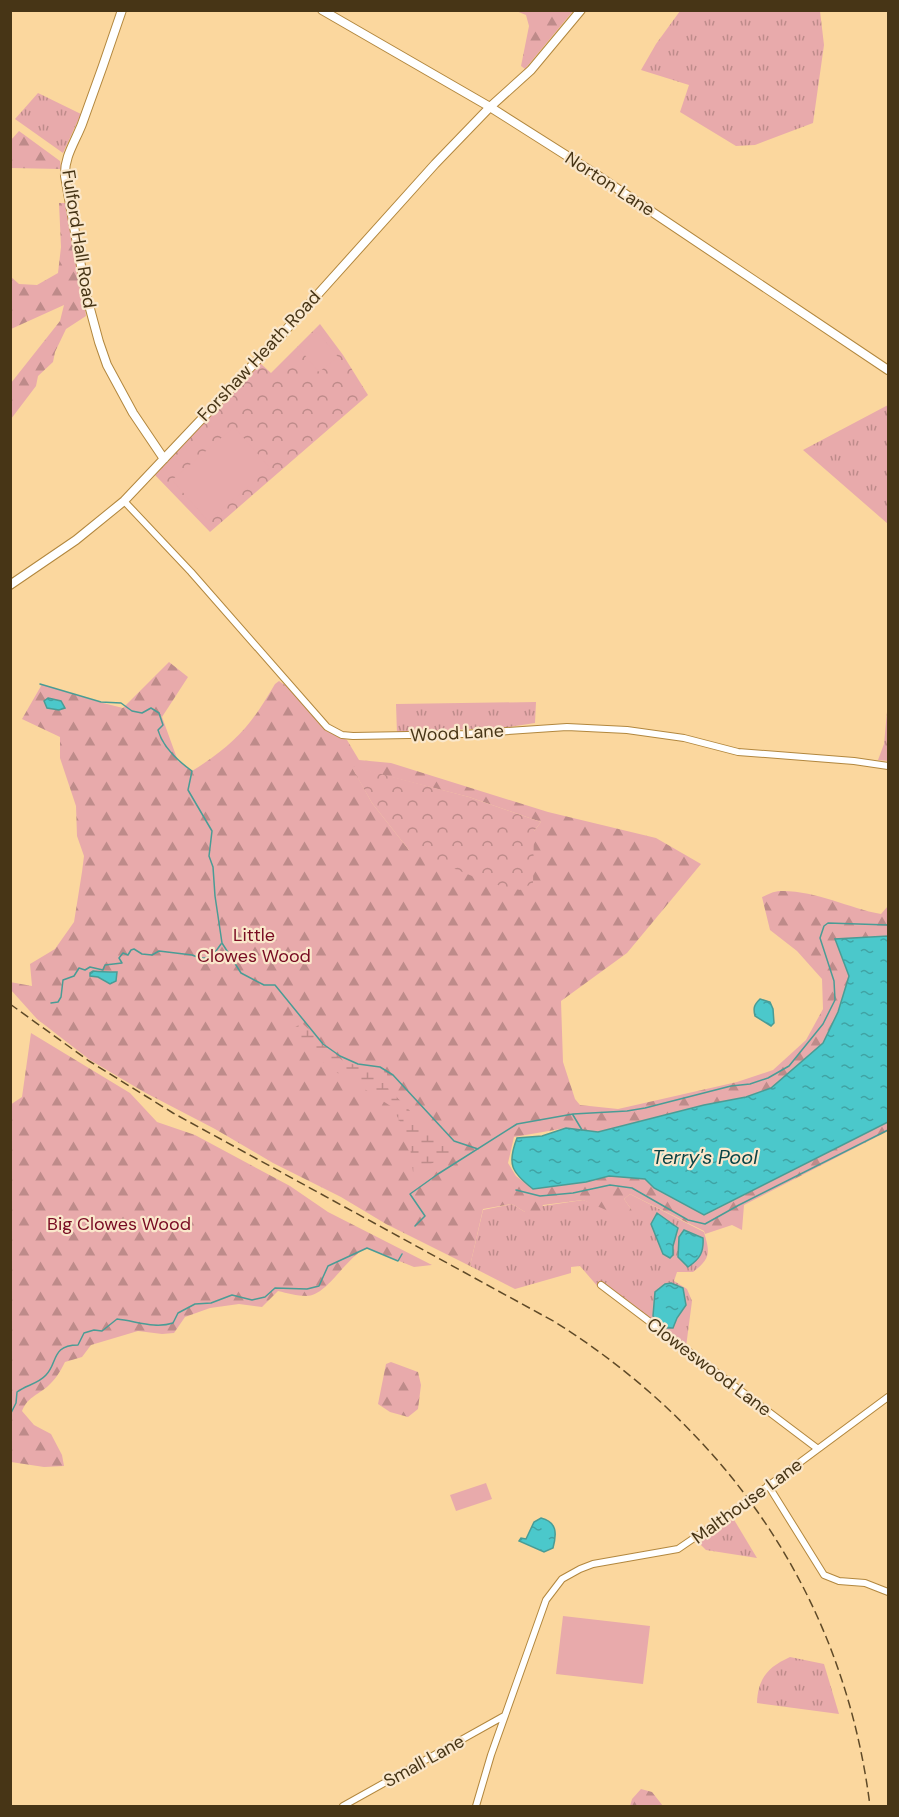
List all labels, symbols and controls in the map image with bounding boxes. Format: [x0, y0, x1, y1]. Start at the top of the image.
street label: Norton Lane [561, 146, 659, 222]
street label: Fulford Hall Road [56, 168, 102, 310]
street label: Forshaw Heath Road [192, 286, 326, 426]
street label: Wood Lane [410, 719, 504, 747]
park label: Little Clowes Wood [197, 923, 311, 968]
water label: Terry's Pool [652, 1144, 758, 1170]
park label: Big Clowes Wood [47, 1212, 191, 1236]
street label: Cloweswood Lane [642, 1312, 776, 1422]
street label: Malthouse Lane [687, 1453, 807, 1549]
street label: Small Lane [379, 1729, 469, 1793]

